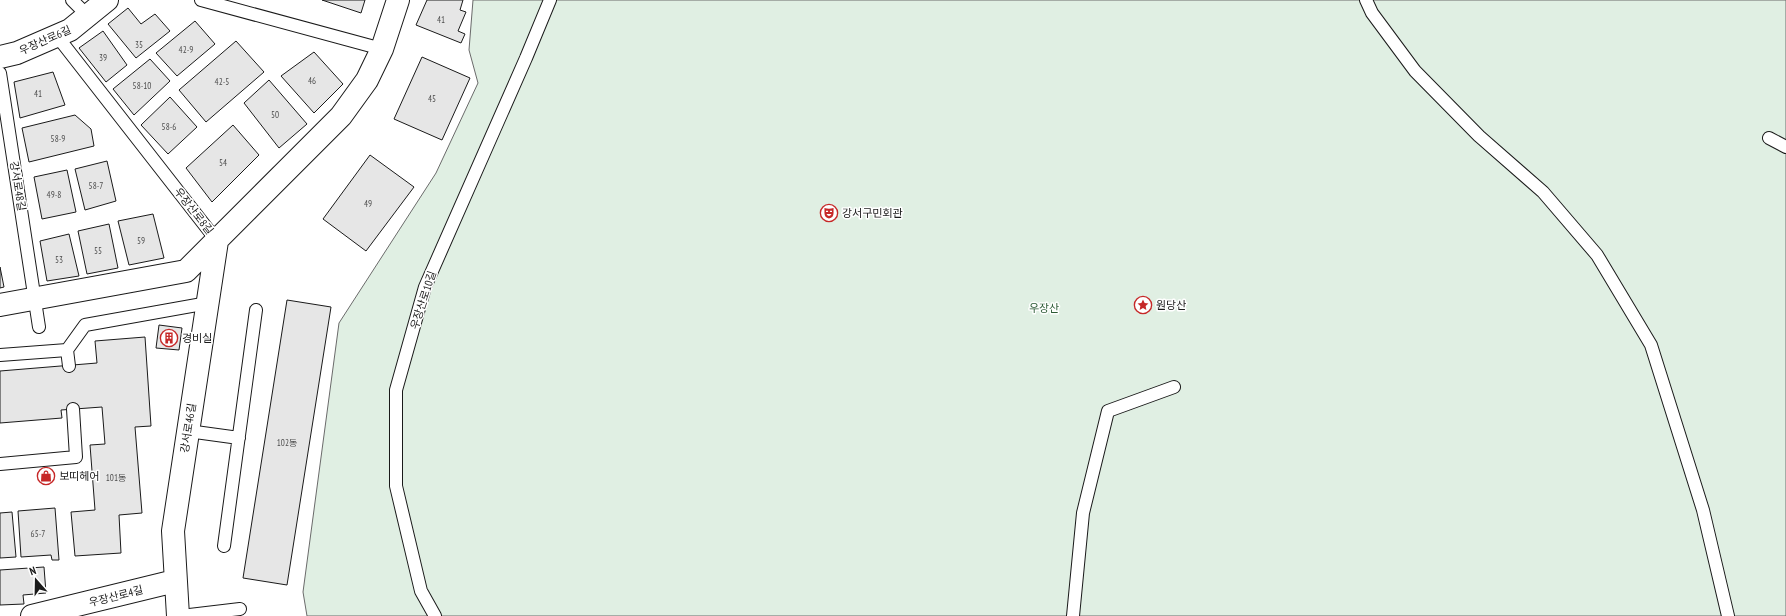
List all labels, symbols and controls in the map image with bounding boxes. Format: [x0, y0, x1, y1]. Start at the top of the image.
house number: 41 [437, 14, 445, 25]
street label: 우장산로6길 [17, 22, 73, 58]
house number: 35 [135, 39, 143, 50]
house number: 42-9 [179, 44, 193, 55]
house number: 39 [99, 52, 107, 63]
house number: 46 [308, 75, 316, 86]
house number: 42-5 [215, 76, 229, 87]
house number: 58-10 [133, 80, 151, 91]
house number: 41 [34, 88, 42, 99]
house number: 45 [428, 93, 436, 104]
house number: 50 [271, 109, 279, 120]
house number: 58-6 [162, 121, 176, 132]
house number: 58-9 [51, 133, 65, 144]
house number: 54 [219, 157, 227, 168]
street label: 강서로48길 [7, 160, 29, 212]
house number: 58-7 [89, 180, 103, 191]
street label: 우장산로8길 [171, 185, 217, 237]
house number: 49-8 [47, 189, 61, 200]
house number: 49 [364, 198, 372, 209]
theatre icon: 강서구민회관 [819, 203, 839, 223]
place label: 강서구민회관 [842, 206, 903, 220]
house number: 59 [137, 235, 145, 246]
house number: 55 [94, 245, 102, 256]
house number: 53 [55, 254, 63, 265]
street label: 우장산로10길 [407, 269, 439, 331]
place icon: 원당산 [1133, 295, 1153, 315]
place label: 원당산 [1156, 298, 1186, 312]
park label: 우장산 [1029, 301, 1059, 315]
building icon: 경비실 [159, 328, 179, 348]
place label: 경비실 [182, 331, 212, 345]
street label: 강서로46길 [177, 402, 199, 454]
house number: 102동 [277, 437, 297, 448]
shop icon: 보띠헤어 [36, 466, 56, 486]
place label: 보띠헤어 [59, 469, 99, 483]
house number: 101동 [106, 472, 126, 483]
house number: 65-7 [31, 528, 45, 539]
north arrow [16, 560, 56, 600]
text: N [27, 563, 38, 578]
street label: 우장산로4길 [87, 582, 145, 610]

